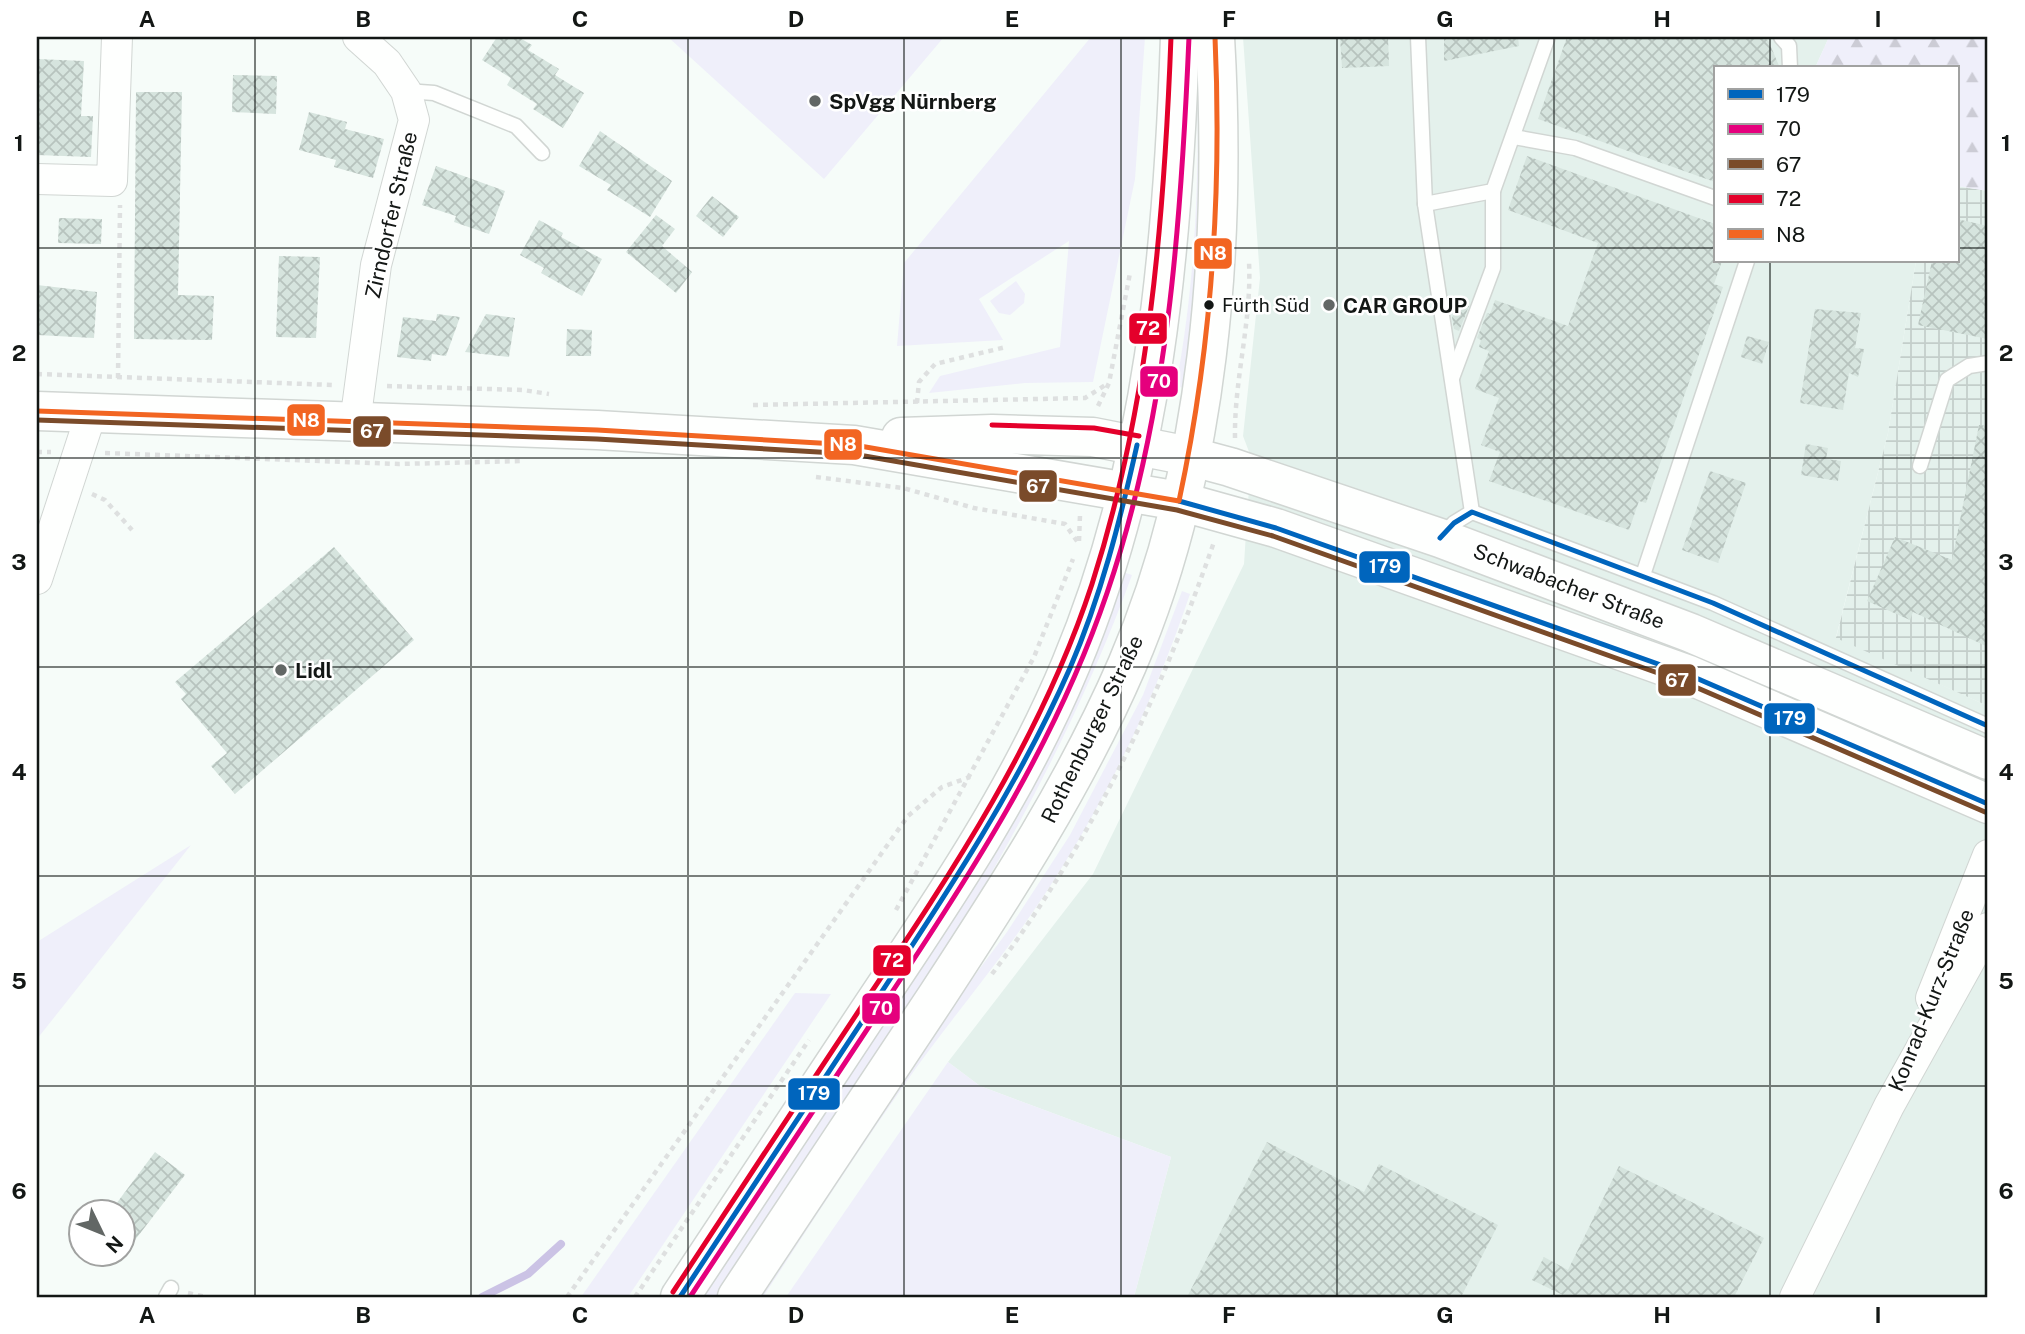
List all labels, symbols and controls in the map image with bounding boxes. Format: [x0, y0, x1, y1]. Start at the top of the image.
text: A [139, 5, 156, 32]
text: B [355, 5, 371, 32]
text: C [572, 5, 588, 32]
text: D [788, 5, 804, 32]
text: E [1005, 5, 1019, 32]
text: F [1222, 5, 1236, 32]
text: G [1436, 5, 1454, 32]
text: H [1653, 5, 1671, 32]
text: I [1874, 5, 1882, 32]
legend [1714, 66, 1958, 262]
text: 179 [1776, 82, 1810, 107]
place label: SpVgg Nürnberg [829, 89, 997, 114]
marker: SpVgg Nürnberg [807, 93, 823, 109]
text: 70 [1776, 116, 1801, 141]
text: 1 [14, 129, 24, 156]
street label: Zirndorfer Straße [360, 129, 422, 301]
text: 1 [2001, 129, 2011, 156]
text: 67 [1776, 152, 1801, 177]
text: 72 [1776, 186, 1801, 211]
text: N8 [1776, 222, 1805, 247]
line badge: N8 [1193, 237, 1233, 270]
text: N8 [1199, 242, 1227, 264]
place label: CAR GROUP [1343, 293, 1467, 318]
place label: Fürth Süd [1222, 294, 1309, 316]
marker: CAR GROUP [1321, 297, 1337, 313]
marker: Fürth Süd [1202, 298, 1216, 312]
line badge: 72 [1128, 312, 1168, 345]
text: 72 [1136, 317, 1160, 339]
text: 2 [12, 339, 26, 366]
text: 2 [1999, 339, 2013, 366]
line badge: 70 [1139, 365, 1179, 398]
text: 70 [1147, 370, 1171, 392]
line badge: N8 [286, 403, 326, 437]
text: N8 [292, 409, 320, 431]
line badge: 67 [352, 415, 392, 448]
text: 67 [360, 420, 384, 442]
line badge: N8 [823, 428, 863, 461]
text: N8 [829, 433, 857, 455]
line badge: 67 [1018, 469, 1058, 503]
text: 67 [1026, 475, 1050, 497]
street label: Schwabacher Straße [1470, 538, 1668, 634]
text: 3 [11, 548, 27, 575]
text: 3 [1998, 548, 2014, 575]
line badge: 179 [1358, 550, 1411, 584]
text: 179 [1369, 555, 1401, 577]
street label: Rothenburger Straße [1036, 631, 1148, 827]
place label: Lidl [295, 658, 333, 683]
marker: Lidl [273, 662, 289, 678]
line badge: 67 [1657, 663, 1697, 697]
text: 67 [1665, 669, 1689, 691]
line badge: 179 [1763, 702, 1816, 735]
text: 179 [1774, 707, 1806, 729]
text: 4 [11, 758, 27, 785]
text: 4 [1998, 758, 2014, 785]
street label: Konrad-Kurz-Straße [1883, 905, 1979, 1095]
line badge: 72 [872, 944, 912, 977]
text: 72 [880, 949, 904, 971]
text: 5 [11, 967, 27, 994]
text: 5 [1998, 967, 2014, 994]
line badge: 70 [861, 992, 901, 1025]
text: 70 [869, 997, 893, 1019]
line badge: 179 [787, 1077, 841, 1111]
text: 179 [798, 1082, 830, 1104]
text: 6 [11, 1177, 27, 1204]
text: 6 [1998, 1177, 2014, 1204]
north arrow [66, 1198, 136, 1268]
text: N [101, 1232, 128, 1258]
text: A [139, 1301, 156, 1328]
text: B [355, 1301, 371, 1328]
text: C [572, 1301, 588, 1328]
text: D [788, 1301, 804, 1328]
text: E [1005, 1301, 1019, 1328]
text: F [1222, 1301, 1236, 1328]
text: G [1436, 1301, 1454, 1328]
text: H [1653, 1301, 1671, 1328]
text: I [1874, 1301, 1882, 1328]

